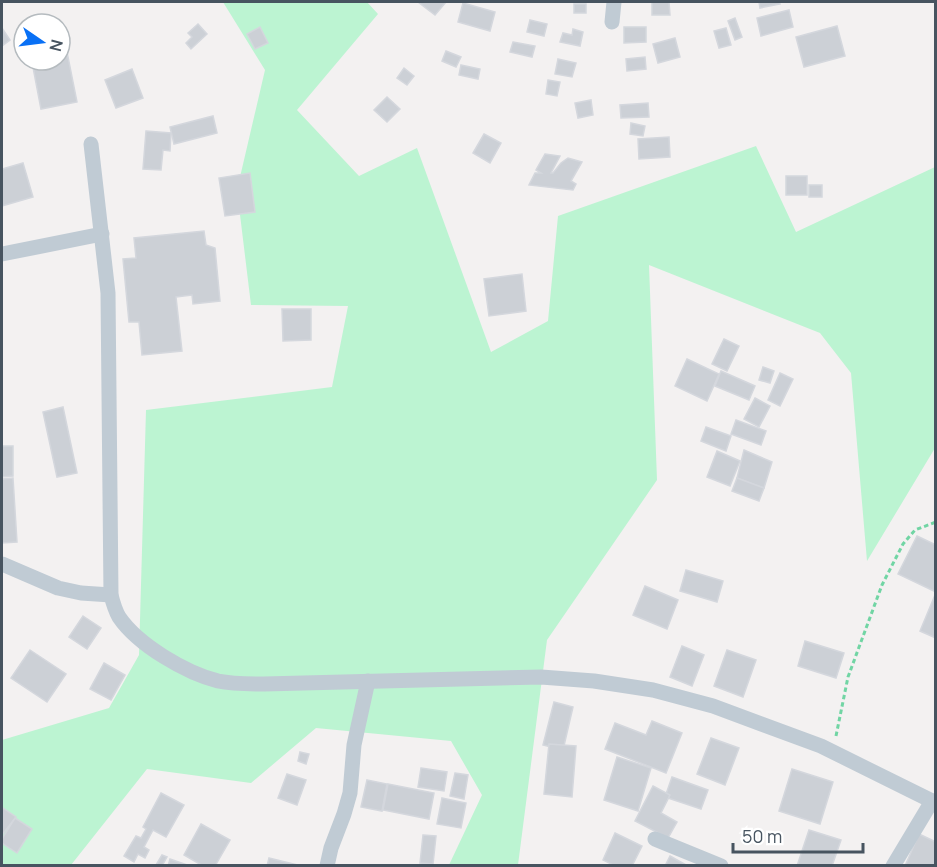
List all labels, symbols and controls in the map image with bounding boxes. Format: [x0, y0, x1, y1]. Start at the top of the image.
north arrow [12, 12, 72, 72]
text: N [44, 37, 69, 54]
scale bar [733, 816, 864, 854]
text: 50 m [742, 824, 782, 848]

